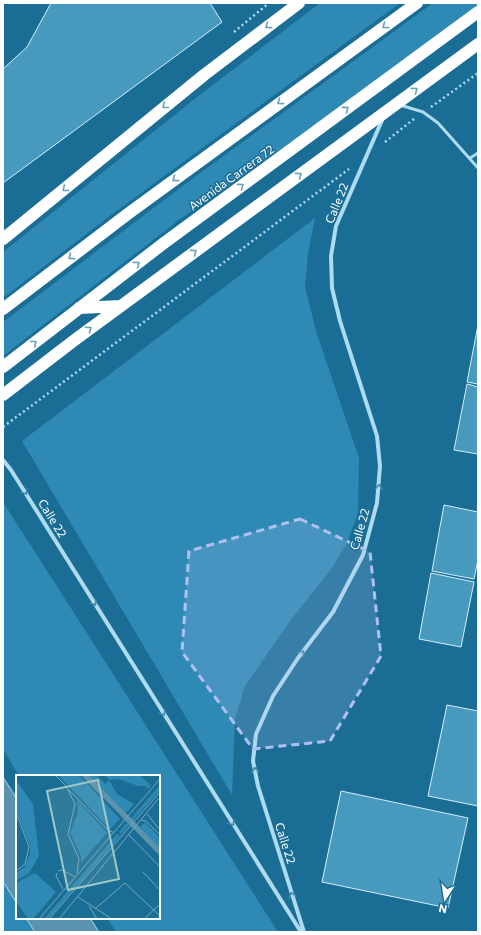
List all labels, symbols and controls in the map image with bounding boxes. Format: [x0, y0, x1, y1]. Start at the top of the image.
one-way arrow [383, 21, 390, 28]
one-way arrow [265, 22, 272, 29]
one-way arrow [411, 88, 418, 95]
one-way arrow [277, 98, 284, 105]
one-way arrow [163, 102, 170, 109]
one-way arrow [341, 107, 348, 114]
street label: Avenida Carrera 72 [186, 141, 277, 213]
one-way arrow [294, 172, 301, 179]
one-way arrow [173, 174, 180, 181]
street label: Calle 22 [322, 180, 351, 225]
one-way arrow [62, 184, 69, 191]
one-way arrow [237, 184, 244, 191]
one-way arrow [190, 250, 197, 257]
one-way arrow [68, 252, 75, 260]
one-way arrow [132, 262, 139, 269]
one-way arrow [85, 326, 92, 333]
one-way arrow [29, 341, 36, 348]
one-way arrow [374, 484, 383, 490]
one-way arrow [20, 488, 27, 495]
street label: Calle 22 [36, 496, 70, 540]
street label: Calle 22 [346, 506, 372, 551]
one-way arrow [89, 599, 97, 606]
one-way arrow [297, 650, 304, 657]
one-way arrow [159, 709, 166, 716]
one-way arrow [251, 767, 260, 774]
inset map [16, 775, 160, 919]
one-way arrow [228, 819, 235, 826]
street label: Calle 22 [273, 821, 299, 866]
north arrow [425, 879, 465, 919]
one-way arrow [288, 892, 297, 899]
text: N [437, 902, 448, 916]

